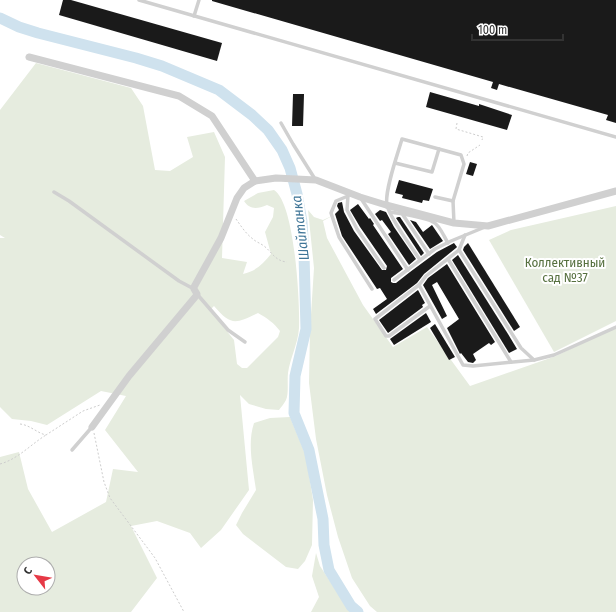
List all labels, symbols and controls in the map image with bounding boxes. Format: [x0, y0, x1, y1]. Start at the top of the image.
scale bar [472, 16, 563, 42]
text: 100 m [478, 23, 507, 37]
water label: Шайтанка [288, 194, 313, 261]
park label: Коллективный сад №37 [525, 255, 605, 285]
north arrow [16, 556, 56, 596]
text: С [21, 565, 35, 577]

